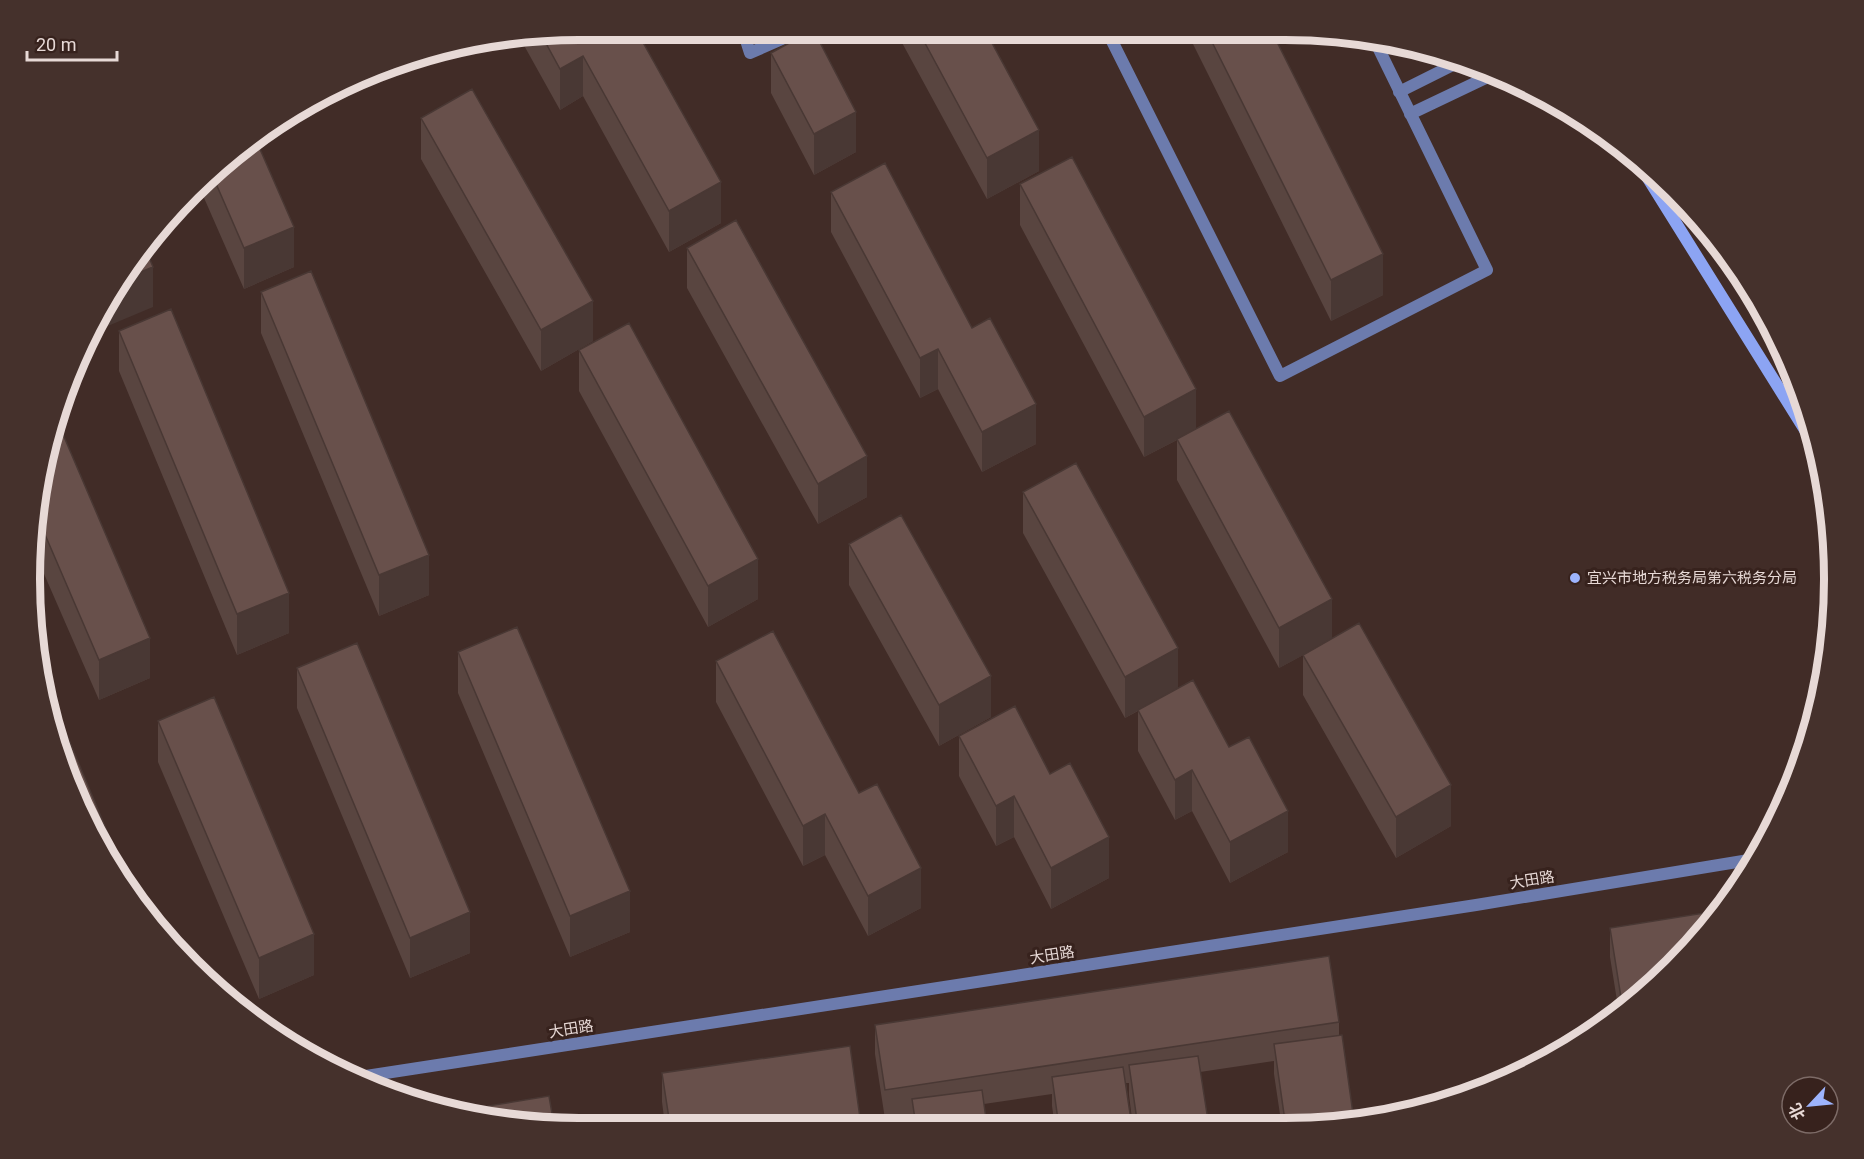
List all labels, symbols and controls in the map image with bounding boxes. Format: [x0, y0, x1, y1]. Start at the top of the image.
scale bar [27, 24, 117, 62]
text: 20 m [36, 34, 76, 55]
place label: 宜兴市地方税务局第六税务分局 [1587, 569, 1797, 587]
marker: 宜兴市地方税务局第六税务分局 [1568, 571, 1582, 585]
street label: 大田路 [1508, 868, 1556, 892]
street label: 大田路 [1028, 943, 1076, 967]
street label: 大田路 [547, 1017, 595, 1041]
north arrow [1780, 1075, 1840, 1135]
text: 北 [1785, 1100, 1809, 1123]

